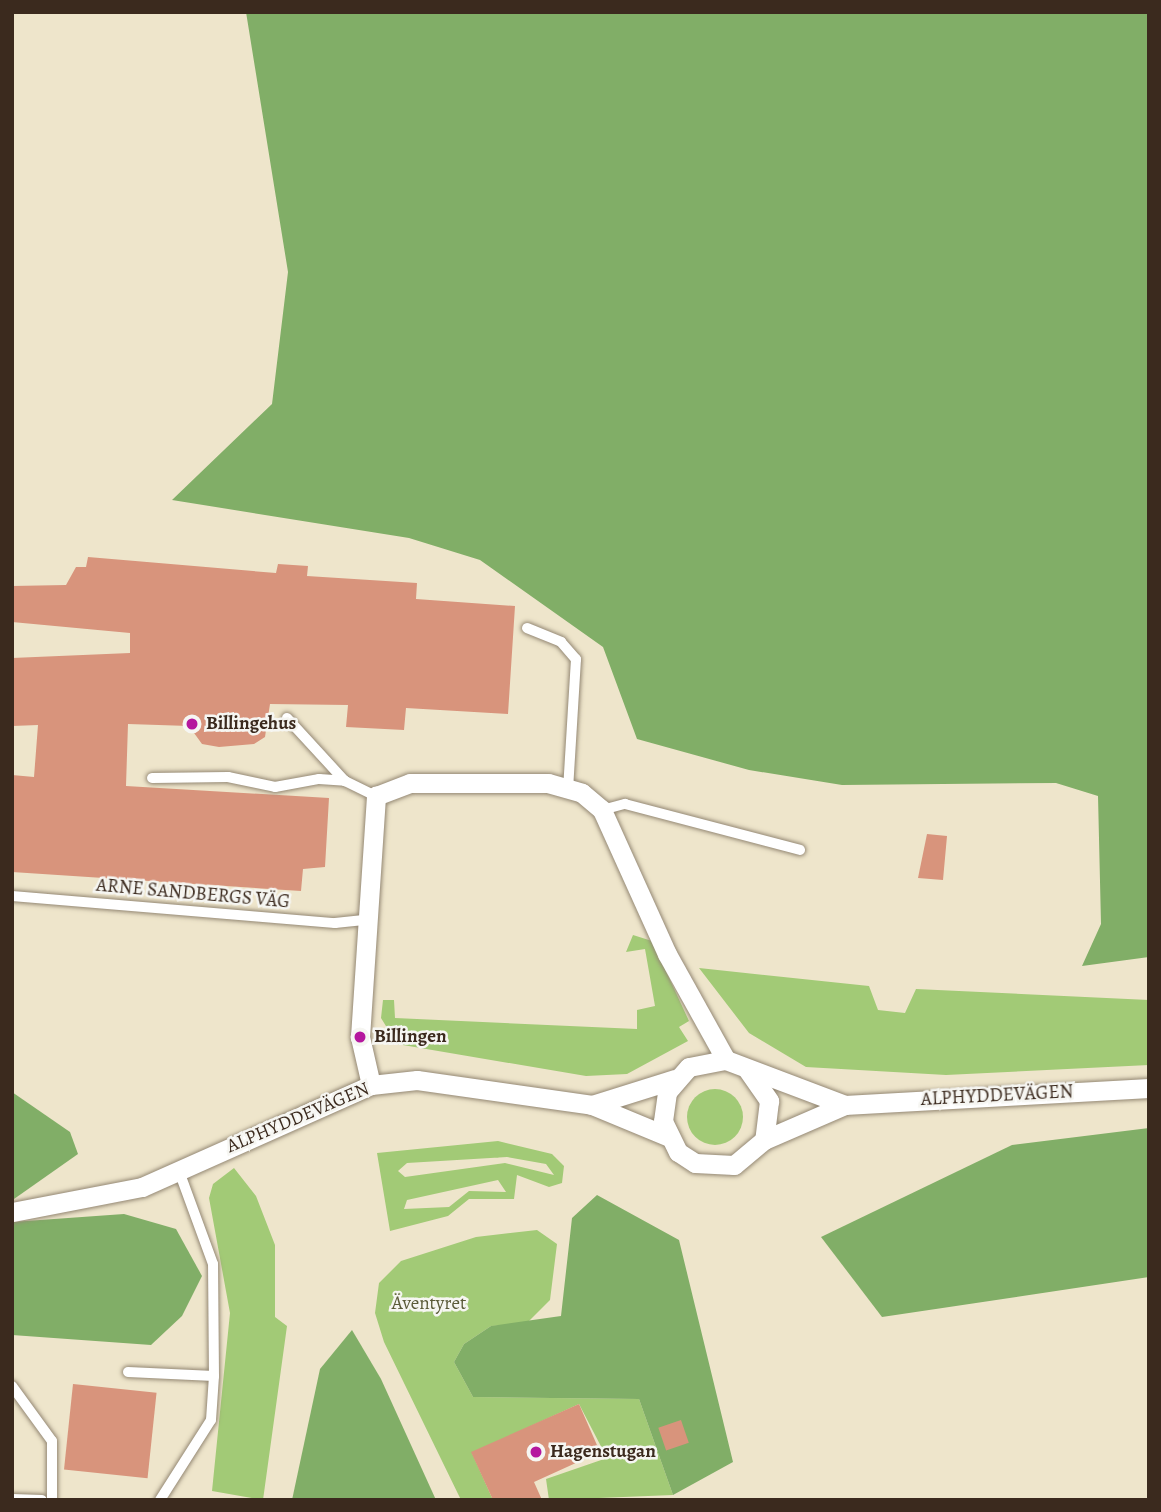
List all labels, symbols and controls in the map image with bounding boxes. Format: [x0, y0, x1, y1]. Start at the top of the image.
place label: Billingehus [206, 713, 296, 735]
marker: Billingehus [184, 716, 200, 732]
street label: ARNE SANDBERGS VÄG [95, 874, 291, 914]
place label: Billingen [374, 1026, 447, 1048]
marker: Billingen [352, 1029, 368, 1045]
street label: ALPHYDDEVÄGEN [223, 1078, 373, 1158]
street label: ALPHYDDEVÄGEN [920, 1081, 1074, 1111]
park label: Äventyret [392, 1293, 466, 1315]
place label: Hagenstugan [550, 1441, 656, 1463]
marker: Hagenstugan [528, 1444, 544, 1460]

